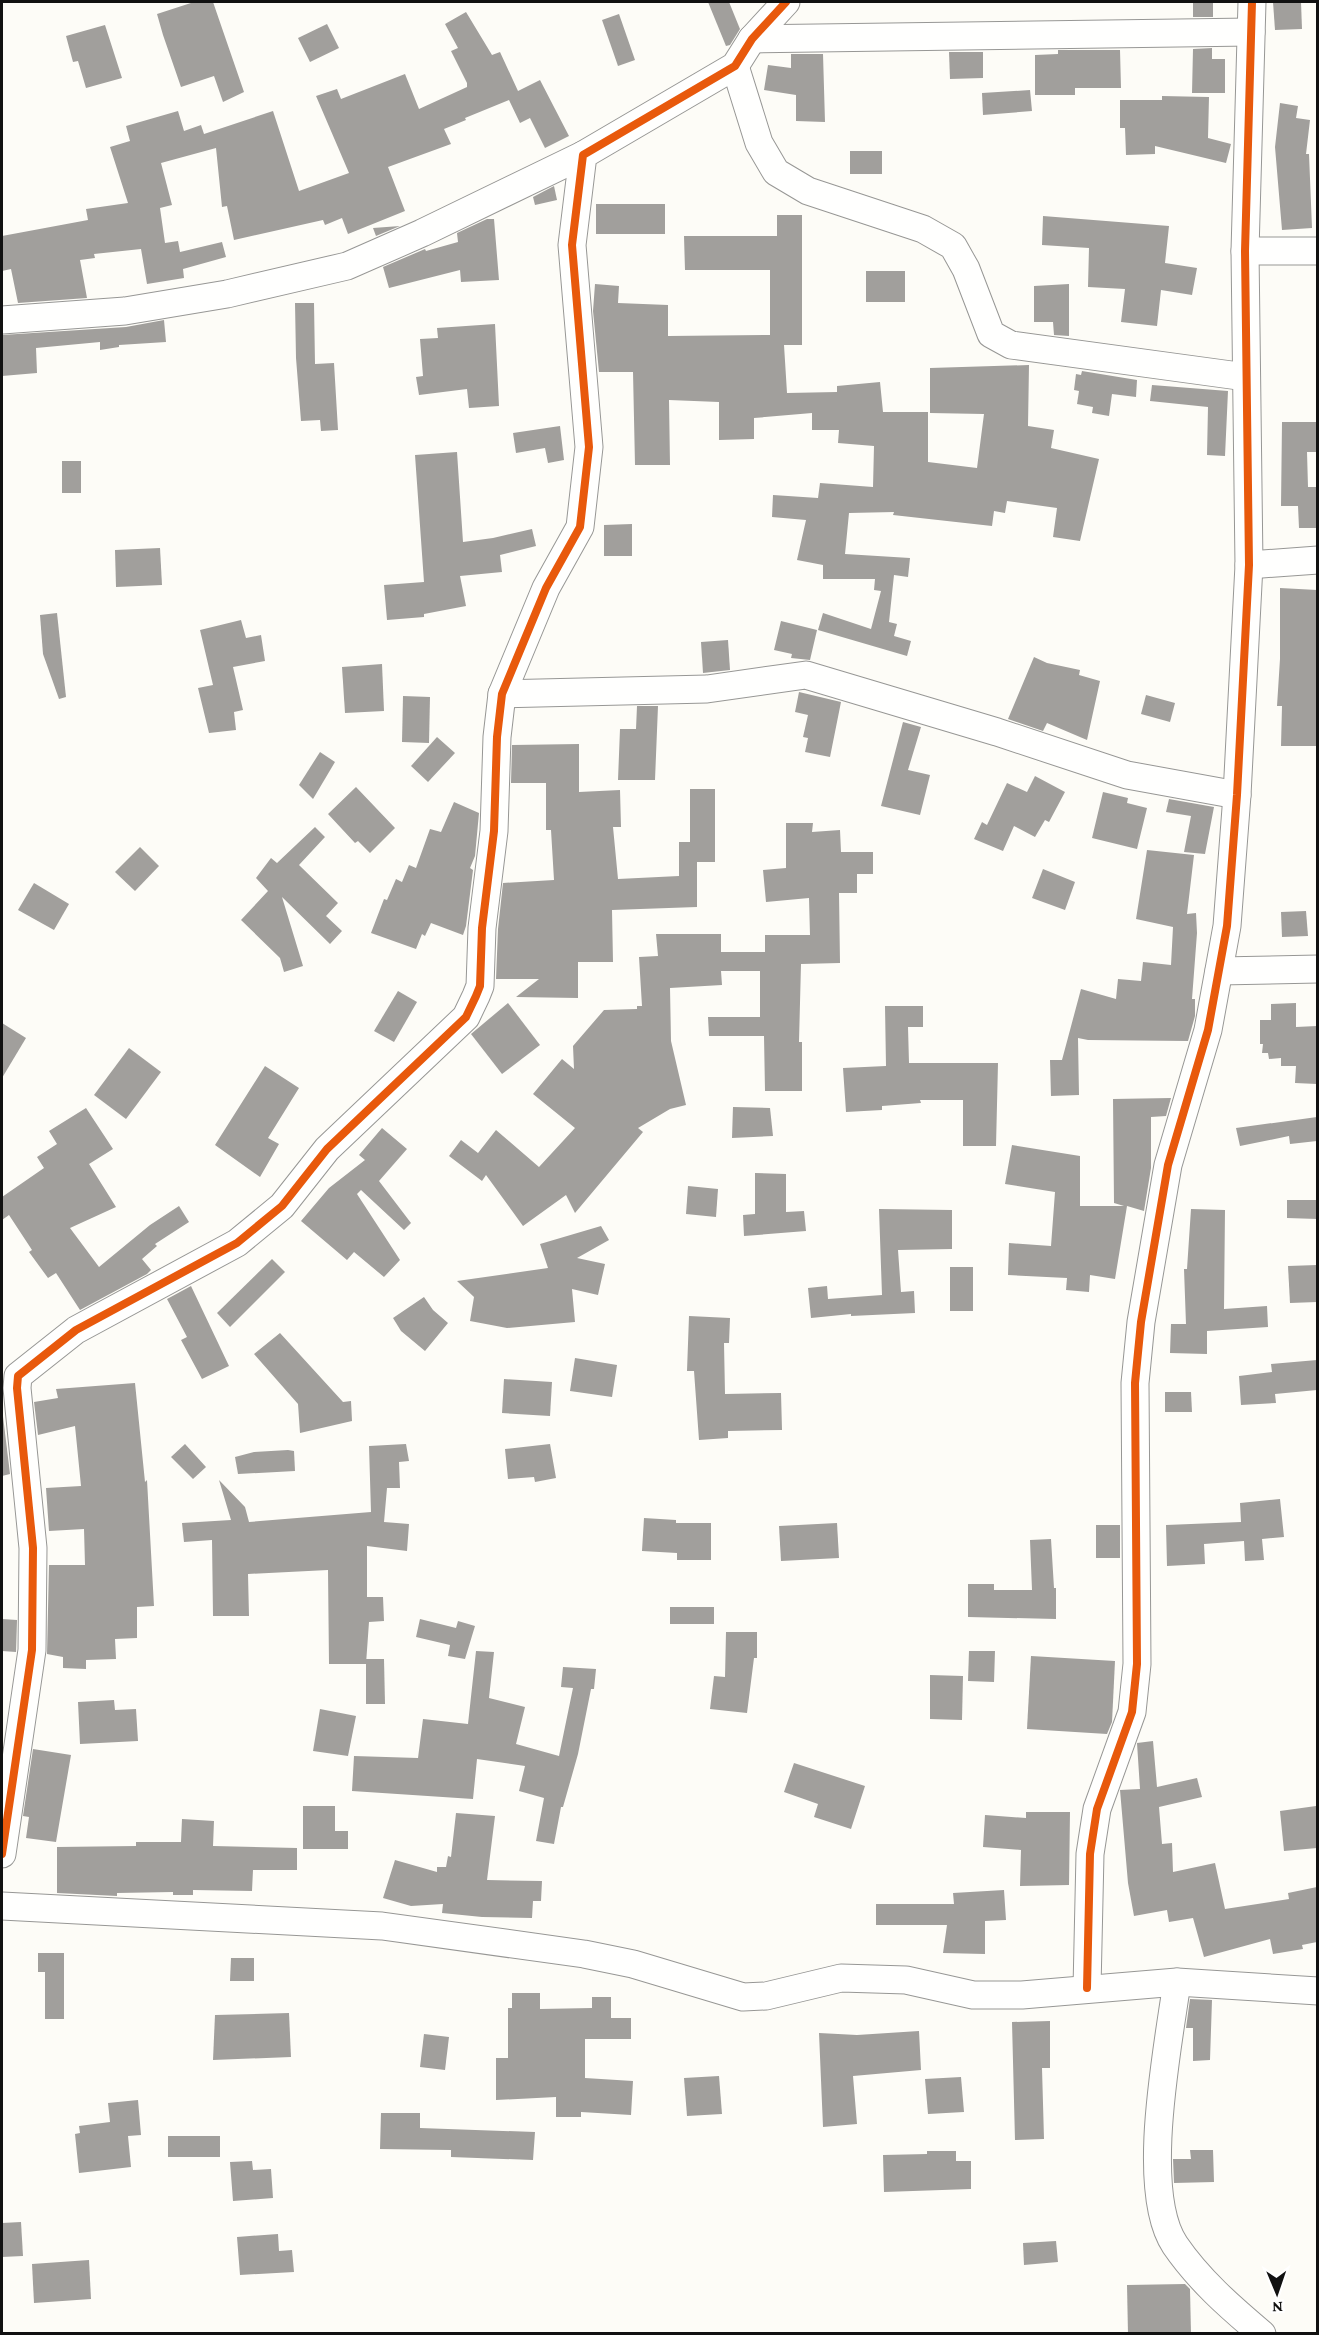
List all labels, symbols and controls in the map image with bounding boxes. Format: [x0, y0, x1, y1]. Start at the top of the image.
north arrow [1247, 2263, 1307, 2323]
text: N [1272, 2299, 1283, 2316]

